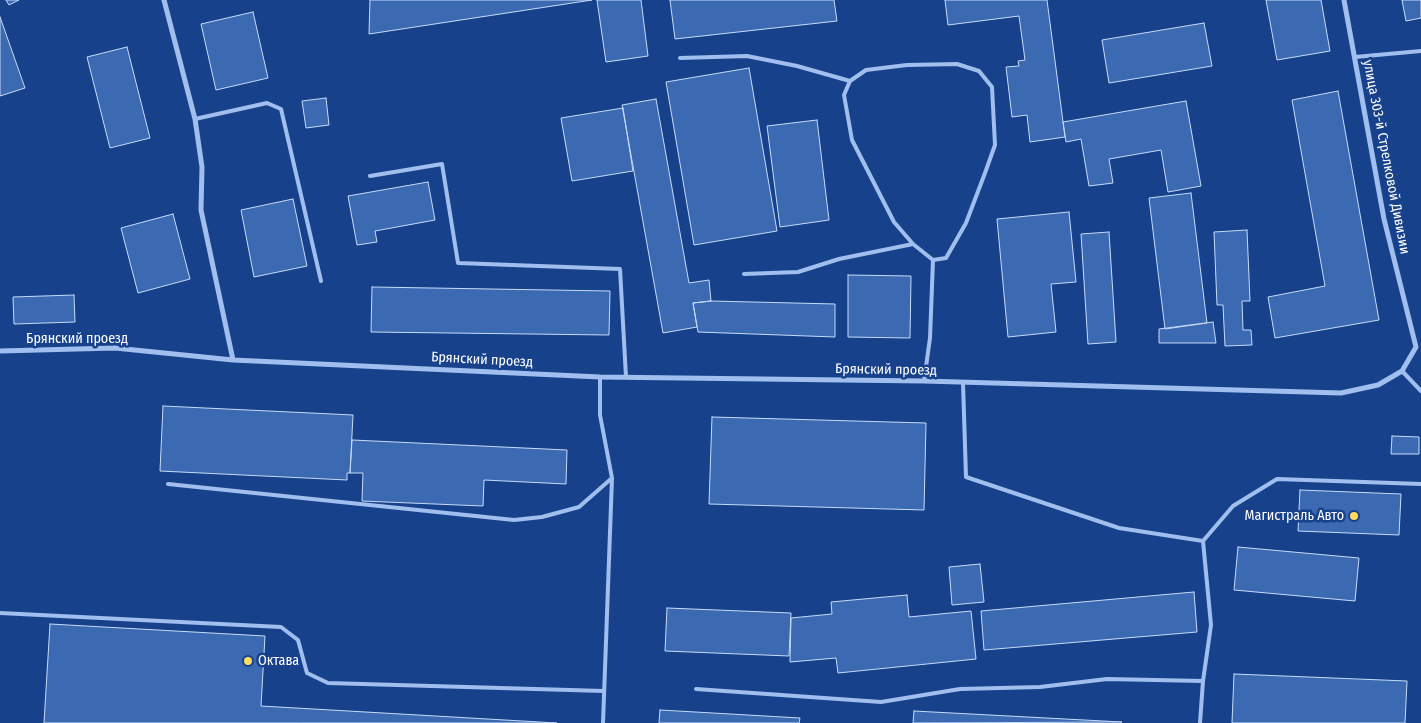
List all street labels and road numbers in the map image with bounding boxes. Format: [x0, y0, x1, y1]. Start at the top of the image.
street label: улица 303-й Стрелковой Дивизии [1359, 58, 1413, 256]
street label: Брянский проезд [26, 331, 128, 347]
street label: Брянский проезд [431, 349, 533, 371]
street label: Брянский проезд [835, 361, 937, 379]

